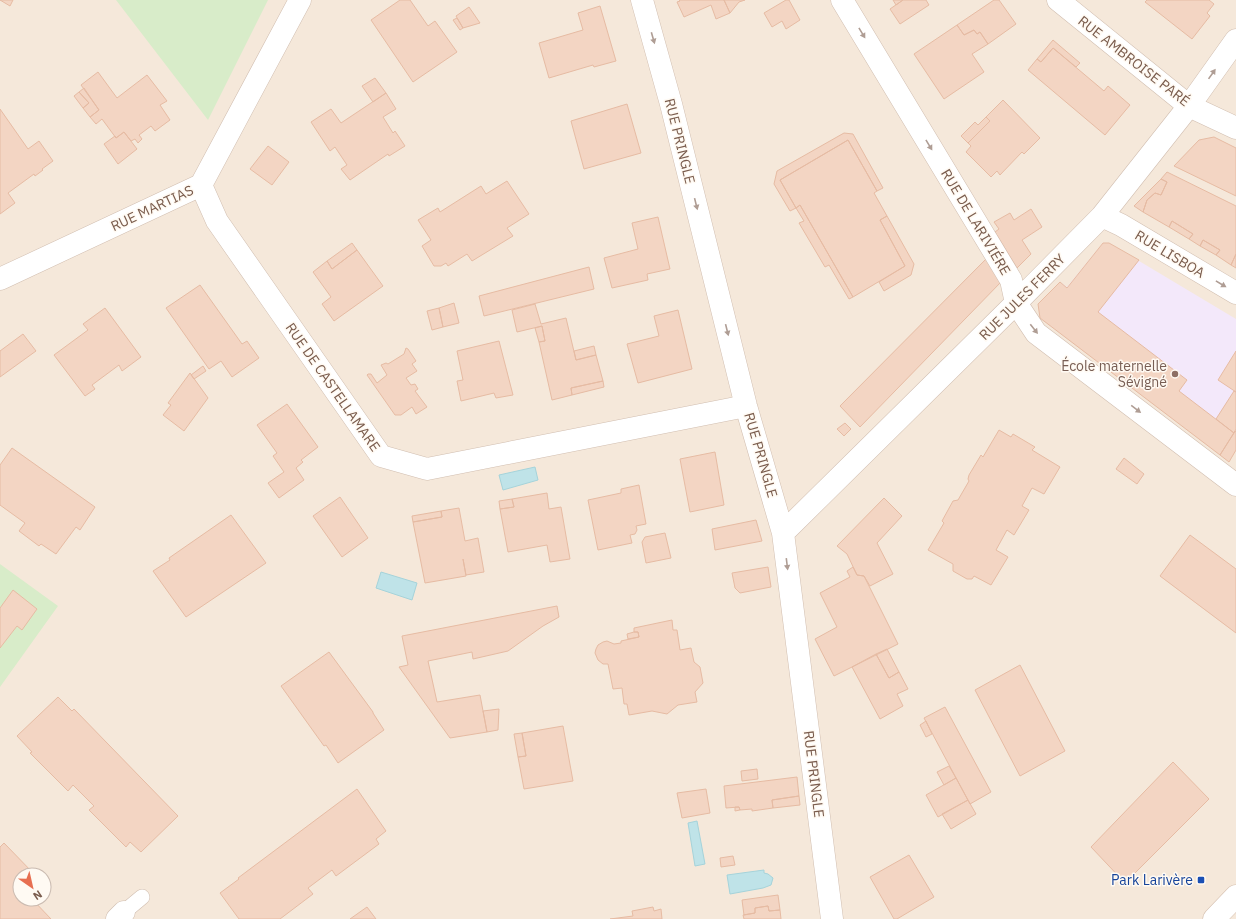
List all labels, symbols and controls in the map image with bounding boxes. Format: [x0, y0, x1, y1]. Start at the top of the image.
street label: RUE AMBROISE PARÉ [1074, 11, 1194, 110]
one-way arrow [858, 28, 866, 38]
one-way arrow [650, 32, 656, 44]
one-way arrow [1208, 69, 1216, 80]
street label: RUE PRINGLE [661, 96, 699, 186]
one-way arrow [926, 139, 933, 151]
street label: RUE DE LARIVIÉRE [937, 165, 1016, 278]
street label: RUE MARTIAS [108, 181, 196, 235]
one-way arrow [693, 198, 699, 210]
street label: RUE LISBOA [1132, 226, 1208, 282]
street label: RUE JULES FERRY [975, 250, 1069, 344]
one-way arrow [1215, 281, 1227, 288]
street label: RUE DE CASTELLAMARE [282, 319, 384, 455]
one-way arrow [725, 324, 731, 336]
one-way arrow [1030, 324, 1039, 335]
place label: École maternelle Sévigné [1061, 356, 1167, 391]
marker: École maternelle Sévigné [1170, 369, 1180, 379]
one-way arrow [1131, 405, 1142, 414]
street label: RUE PRINGLE [740, 410, 782, 500]
one-way arrow [784, 558, 791, 570]
street label: RUE PRINGLE [800, 729, 828, 819]
north arrow [12, 867, 52, 907]
place label: Park Larivère [1111, 871, 1193, 889]
marker: Park Larivère [1196, 875, 1206, 885]
text: N [30, 887, 45, 903]

